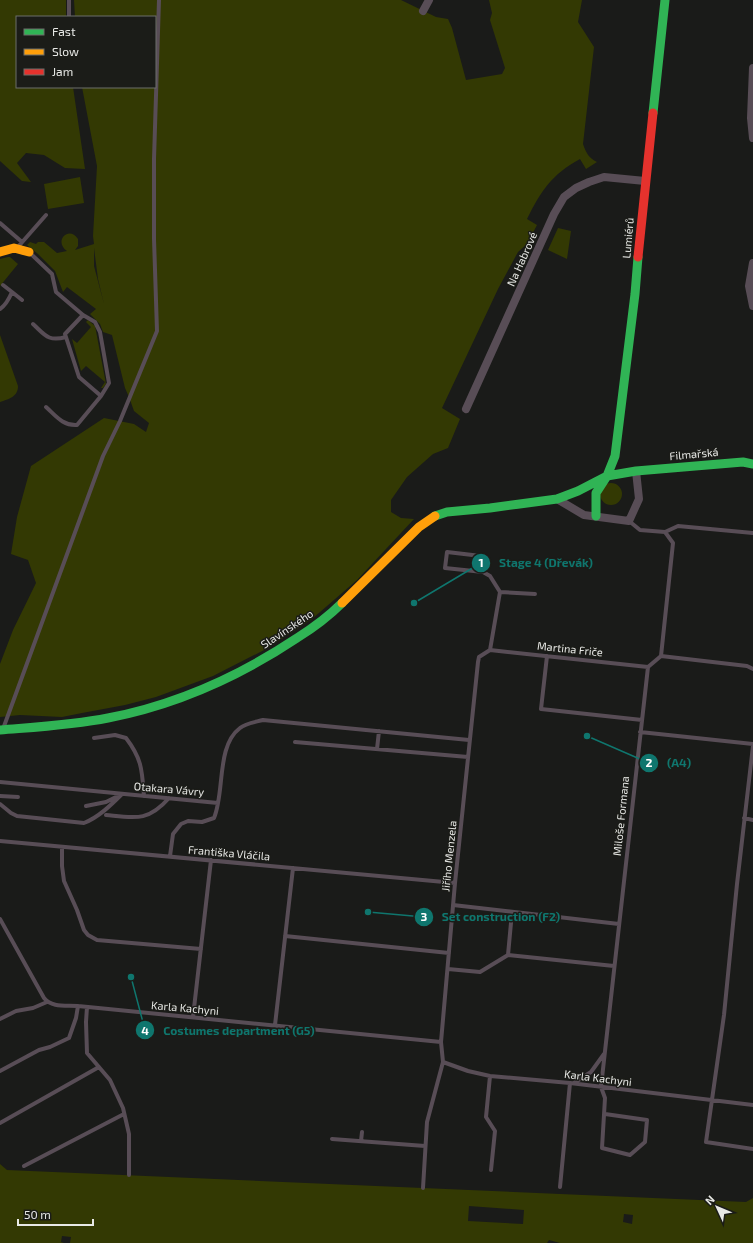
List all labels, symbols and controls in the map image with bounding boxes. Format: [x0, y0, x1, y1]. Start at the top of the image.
legend [16, 16, 156, 88]
text: Fast [52, 24, 76, 38]
text: Slow [52, 44, 79, 58]
text: Jam [52, 64, 73, 78]
street label: Lumiérů [619, 217, 636, 259]
street label: Na Habrové [504, 230, 539, 288]
street label: Filmařská [669, 445, 719, 462]
callout: Stage 4 (Dřevák) [471, 551, 601, 575]
text: 1 [478, 555, 484, 569]
text: Stage 4 (Dřevák) [499, 555, 593, 569]
street label: Slavínského [258, 606, 315, 651]
street label: Martina Friče [537, 639, 604, 658]
callout: (A4) [639, 751, 699, 775]
text: 2 [646, 755, 653, 769]
text: (A4) [667, 755, 691, 769]
street label: Miloše Formana [610, 775, 631, 857]
street label: Otakara Vávry [133, 779, 205, 798]
street label: Jiřího Menzela [438, 820, 459, 892]
street label: Františka Vláčila [187, 842, 271, 863]
callout: Set construction (F2) [414, 905, 569, 929]
text: 3 [421, 909, 428, 923]
text: Set construction (F2) [442, 909, 560, 923]
street label: Karla Kachyni [151, 998, 219, 1017]
callout: Costumes department (G5) [135, 1018, 323, 1042]
text: 4 [141, 1023, 149, 1037]
text: Costumes department (G5) [163, 1023, 315, 1037]
street label: Karla Kachyni [564, 1067, 633, 1088]
north arrow [697, 1187, 737, 1227]
text: N [702, 1192, 717, 1207]
scale bar [18, 1201, 93, 1227]
text: 50 m [24, 1207, 51, 1221]

